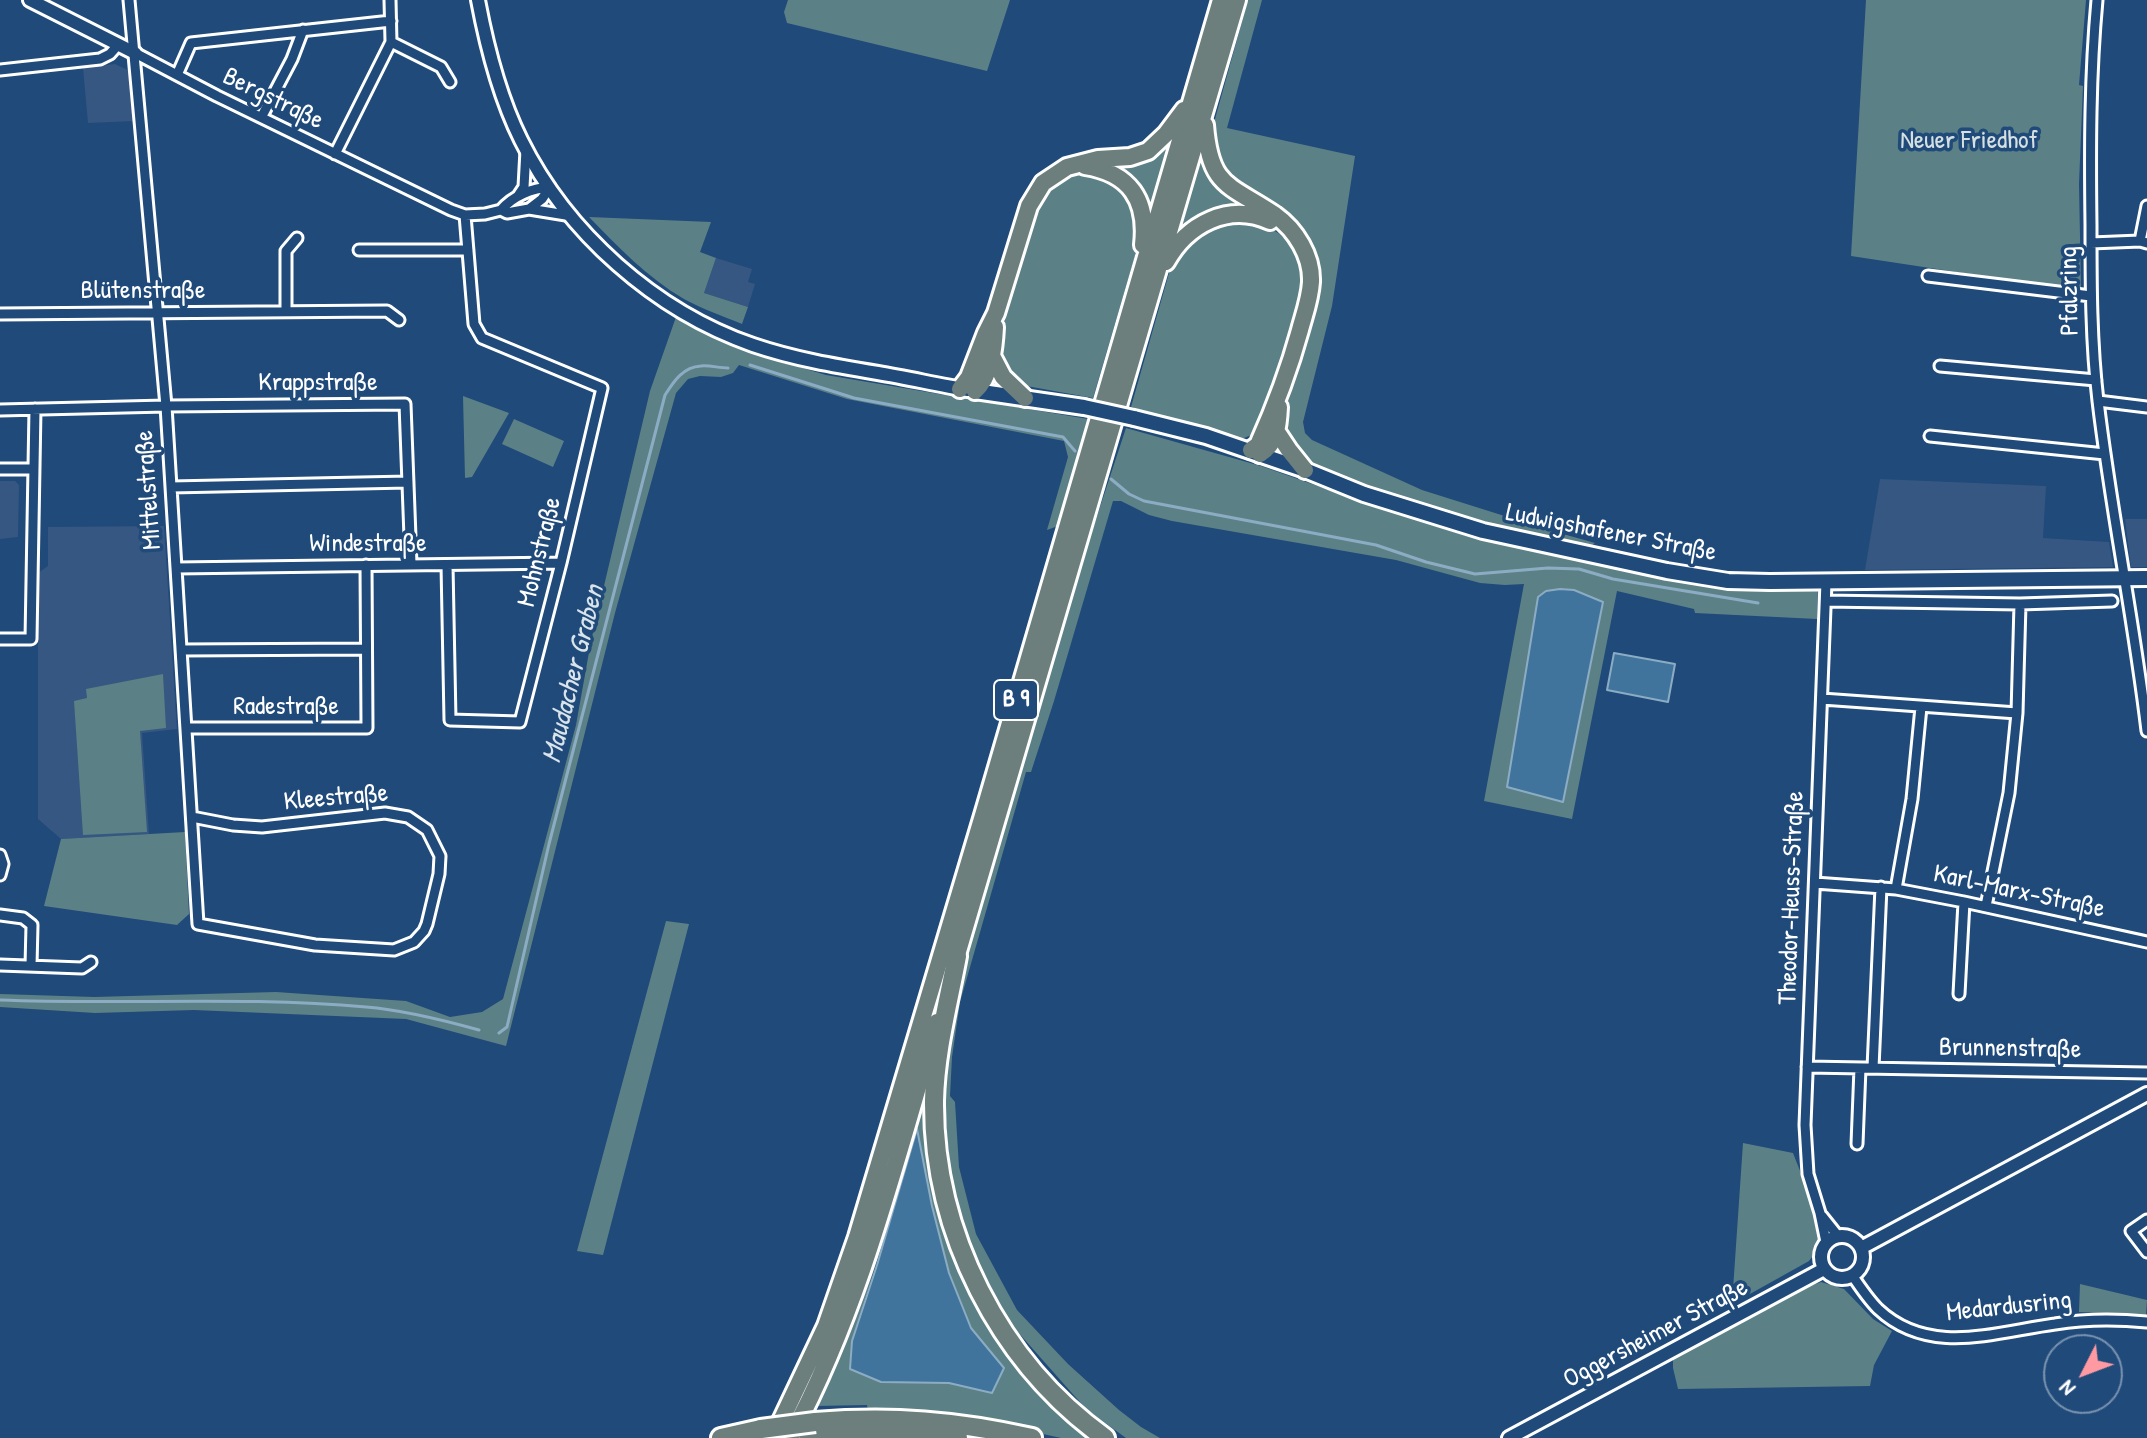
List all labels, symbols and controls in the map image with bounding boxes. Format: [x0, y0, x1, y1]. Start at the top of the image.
street label: Bergstraße [217, 61, 329, 137]
park label: Neuer Friedhof [1900, 125, 2038, 157]
street label: Pfalzring [2054, 246, 2086, 336]
street label: Blütenstraße [81, 275, 205, 307]
street label: Krappstraße [258, 367, 378, 399]
street label: Mittelstraße [129, 429, 169, 551]
street label: Mohnstraße [511, 494, 569, 610]
street label: Ludwigshafener Straße [1503, 497, 1719, 569]
street label: Windestraße [309, 528, 427, 560]
water label: Maudacher Graben [536, 582, 612, 766]
road number: B 9 [994, 680, 1038, 720]
street label: Radestraße [233, 691, 339, 723]
street label: Kleestraße [283, 778, 389, 818]
street label: Theodor-Heuss-Straße [1773, 791, 1811, 1005]
street label: Karl-Marx-Straße [1931, 859, 2107, 925]
street label: Brunnenstraße [1939, 1032, 2081, 1066]
street label: Oggersheimer Straße [1559, 1272, 1753, 1396]
street label: Medardusring [1945, 1285, 2073, 1329]
north arrow [2043, 1334, 2123, 1414]
text: N [2052, 1374, 2082, 1403]

